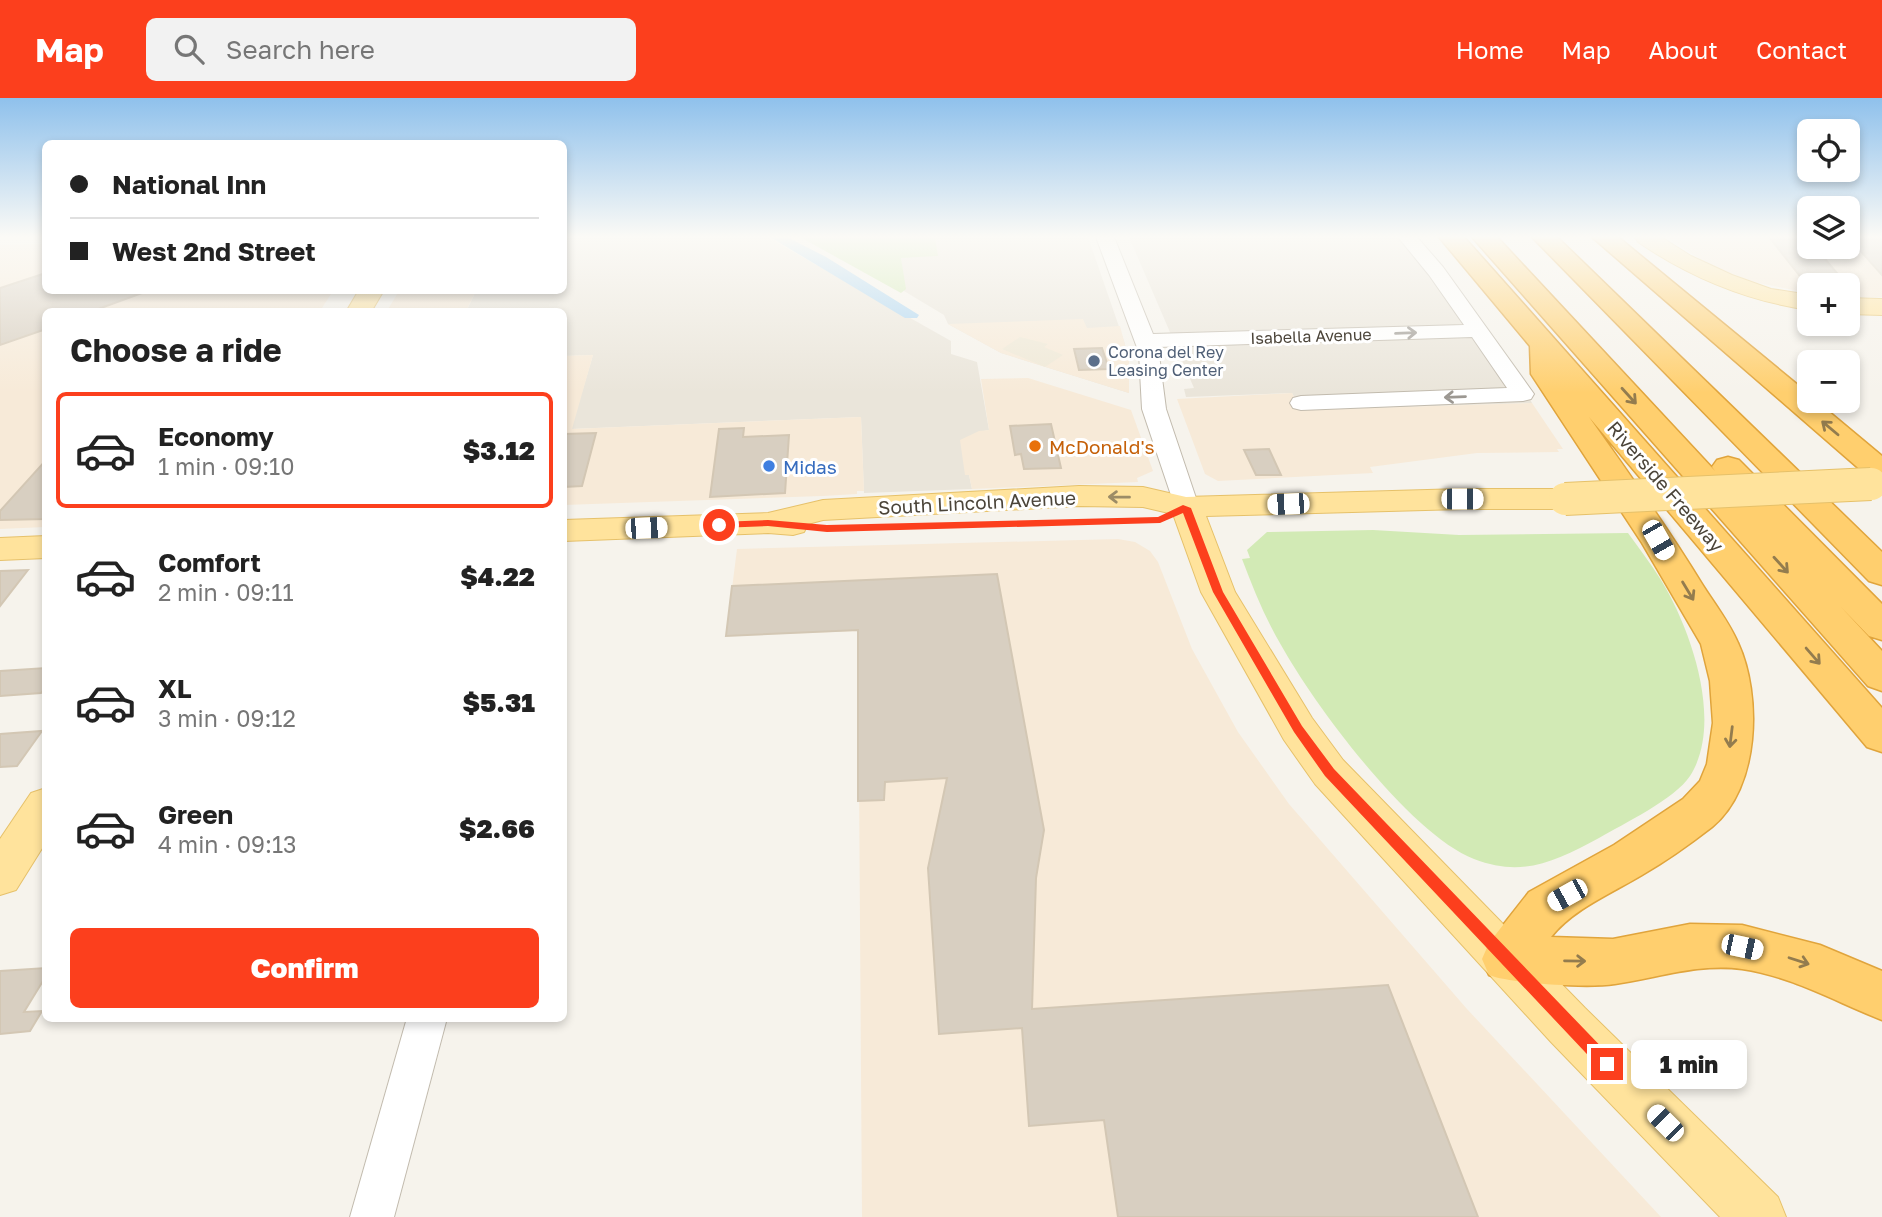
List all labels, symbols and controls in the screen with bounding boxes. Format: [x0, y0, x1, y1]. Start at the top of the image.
search box [146, 18, 636, 81]
text: Map [35, 30, 104, 69]
icon: search [170, 30, 208, 68]
text: Search here [226, 34, 375, 65]
text: Home [1456, 35, 1524, 64]
text: Map [1562, 35, 1611, 64]
text: About [1649, 35, 1718, 64]
text: Contact [1756, 35, 1847, 64]
map controls [1797, 119, 1860, 413]
button: locate [1797, 119, 1860, 182]
text: National Inn [112, 169, 266, 200]
button: layers [1797, 196, 1860, 259]
text: West 2nd Street [112, 236, 316, 267]
button: + [1797, 273, 1860, 336]
street label: Isabella Avenue [1250, 324, 1372, 348]
one-way arrow [1394, 327, 1417, 340]
text: Choose a ride [70, 331, 282, 369]
place label: Corona del Rey Leasing Center [1108, 342, 1224, 380]
button: − [1797, 350, 1860, 413]
marker: Corona del Rey Leasing Center [1086, 353, 1102, 369]
one-way arrow [1620, 387, 1637, 404]
one-way arrow [1444, 390, 1467, 404]
street label: Riverside Freeway [1603, 416, 1729, 556]
icon: car [74, 419, 137, 482]
one-way arrow [1821, 420, 1839, 436]
text: Economy [158, 421, 274, 452]
text: $3.12 [463, 435, 535, 466]
place label: McDonald's [1049, 435, 1155, 458]
marker: McDonald's [1027, 438, 1043, 454]
text: 1 min · 09:10 [158, 452, 294, 480]
place label: Midas [783, 455, 837, 478]
marker: Midas [761, 458, 777, 474]
street label: South Lincoln Avenue [878, 485, 1076, 519]
car [1442, 489, 1484, 510]
one-way arrow [1108, 490, 1131, 503]
car [1267, 493, 1310, 515]
route start [703, 509, 735, 541]
car [625, 517, 668, 539]
car [1639, 517, 1678, 563]
icon: car [74, 545, 137, 608]
text: Comfort [158, 547, 261, 578]
one-way arrow [1773, 556, 1790, 573]
text: $4.22 [460, 561, 535, 592]
text: 2 min · 09:11 [158, 578, 294, 606]
one-way arrow [1681, 581, 1695, 601]
one-way arrow [1805, 647, 1821, 665]
icon: car [74, 671, 137, 734]
text: XL [158, 673, 192, 704]
text: $5.31 [463, 687, 535, 718]
text: 3 min · 09:12 [158, 704, 296, 732]
one-way arrow [1725, 725, 1738, 747]
icon: car [74, 797, 137, 860]
text: Green [158, 799, 233, 830]
text: $2.66 [459, 813, 535, 844]
text: 4 min · 09:13 [158, 830, 297, 858]
car [1544, 876, 1591, 914]
button: Confirm [70, 928, 539, 1008]
car [1720, 932, 1765, 962]
one-way arrow [1563, 954, 1586, 967]
one-way arrow [1788, 956, 1810, 969]
callout: 1 min [1632, 1040, 1747, 1088]
route end [1591, 1048, 1623, 1080]
text: 1 min [1660, 1050, 1718, 1078]
car [1643, 1101, 1688, 1145]

